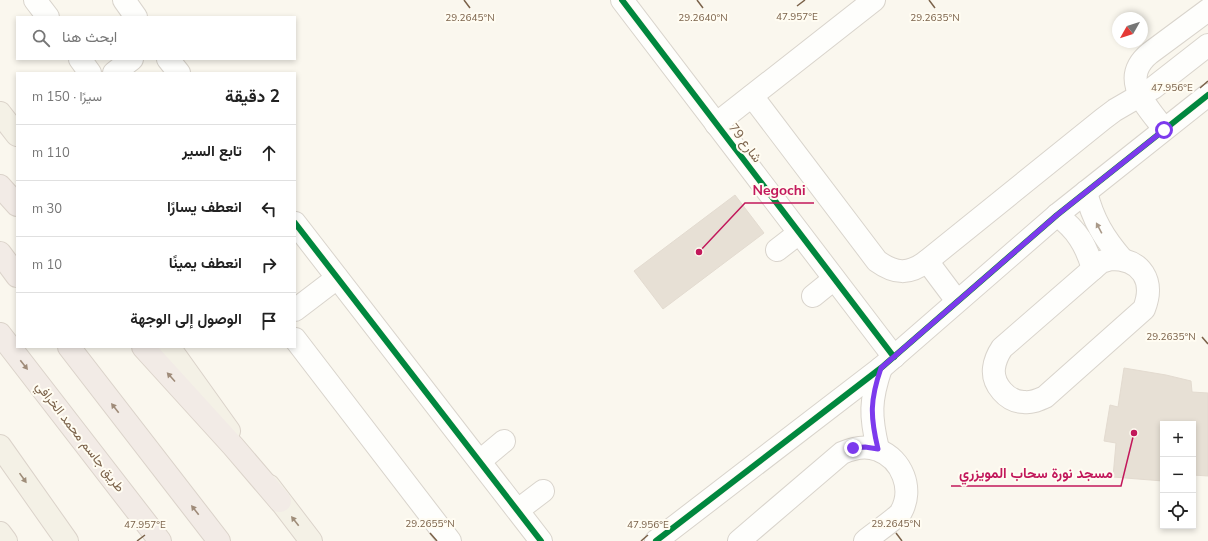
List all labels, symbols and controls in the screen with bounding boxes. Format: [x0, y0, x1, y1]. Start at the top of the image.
text: 47.957°E [776, 10, 818, 24]
text: 29.2645°N [445, 11, 495, 25]
text: 29.2640°N [678, 11, 728, 25]
text: 29.2635°N [910, 11, 960, 25]
north arrow [1112, 12, 1148, 48]
search box [16, 16, 296, 60]
icon: search [30, 27, 52, 49]
text: ابحث هنا [62, 27, 117, 47]
text: 47.956°E [1151, 81, 1193, 95]
text: 2 دقيقة [225, 85, 280, 108]
text: سيرًا · 150 m [32, 88, 102, 106]
street label: شارع 79 [724, 120, 766, 166]
route start [1155, 121, 1173, 139]
text: تابع السير [182, 141, 242, 161]
icon: ahead [258, 142, 280, 164]
text: 110 m [32, 144, 70, 162]
callout: Negochi [745, 177, 814, 203]
text: Negochi [753, 181, 805, 200]
text: انعطف يسارًا [167, 197, 242, 217]
icon: left [258, 198, 280, 220]
text: 30 m [32, 200, 62, 218]
one-way arrow [1096, 223, 1103, 234]
text: انعطف يمينًا [169, 253, 242, 273]
icon: right [258, 254, 280, 276]
text: 10 m [32, 256, 62, 274]
text: الوصول إلى الوجهة [130, 309, 242, 329]
icon: arrive [258, 310, 280, 332]
text: 29.2635°N [1146, 330, 1196, 344]
one-way arrow [20, 359, 28, 370]
one-way arrow [166, 372, 175, 382]
street label: طريق جاسم محمد الخرافي [30, 378, 129, 497]
one-way arrow [111, 402, 120, 413]
map controls [1160, 421, 1196, 529]
button: + [1160, 421, 1196, 457]
route end [844, 439, 862, 457]
button: − [1160, 457, 1196, 493]
callout: مسجد نورة سحاب المويزري [951, 460, 1121, 486]
text: مسجد نورة سحاب المويزري [959, 464, 1113, 485]
one-way arrow [18, 473, 26, 483]
button: locate [1160, 493, 1196, 529]
one-way arrow [191, 505, 199, 516]
one-way arrow [291, 515, 300, 526]
text: 29.2655°N [405, 517, 455, 531]
text: 29.2645°N [871, 517, 921, 531]
text: 47.957°E [124, 518, 166, 532]
text: 47.956°E [627, 518, 669, 532]

